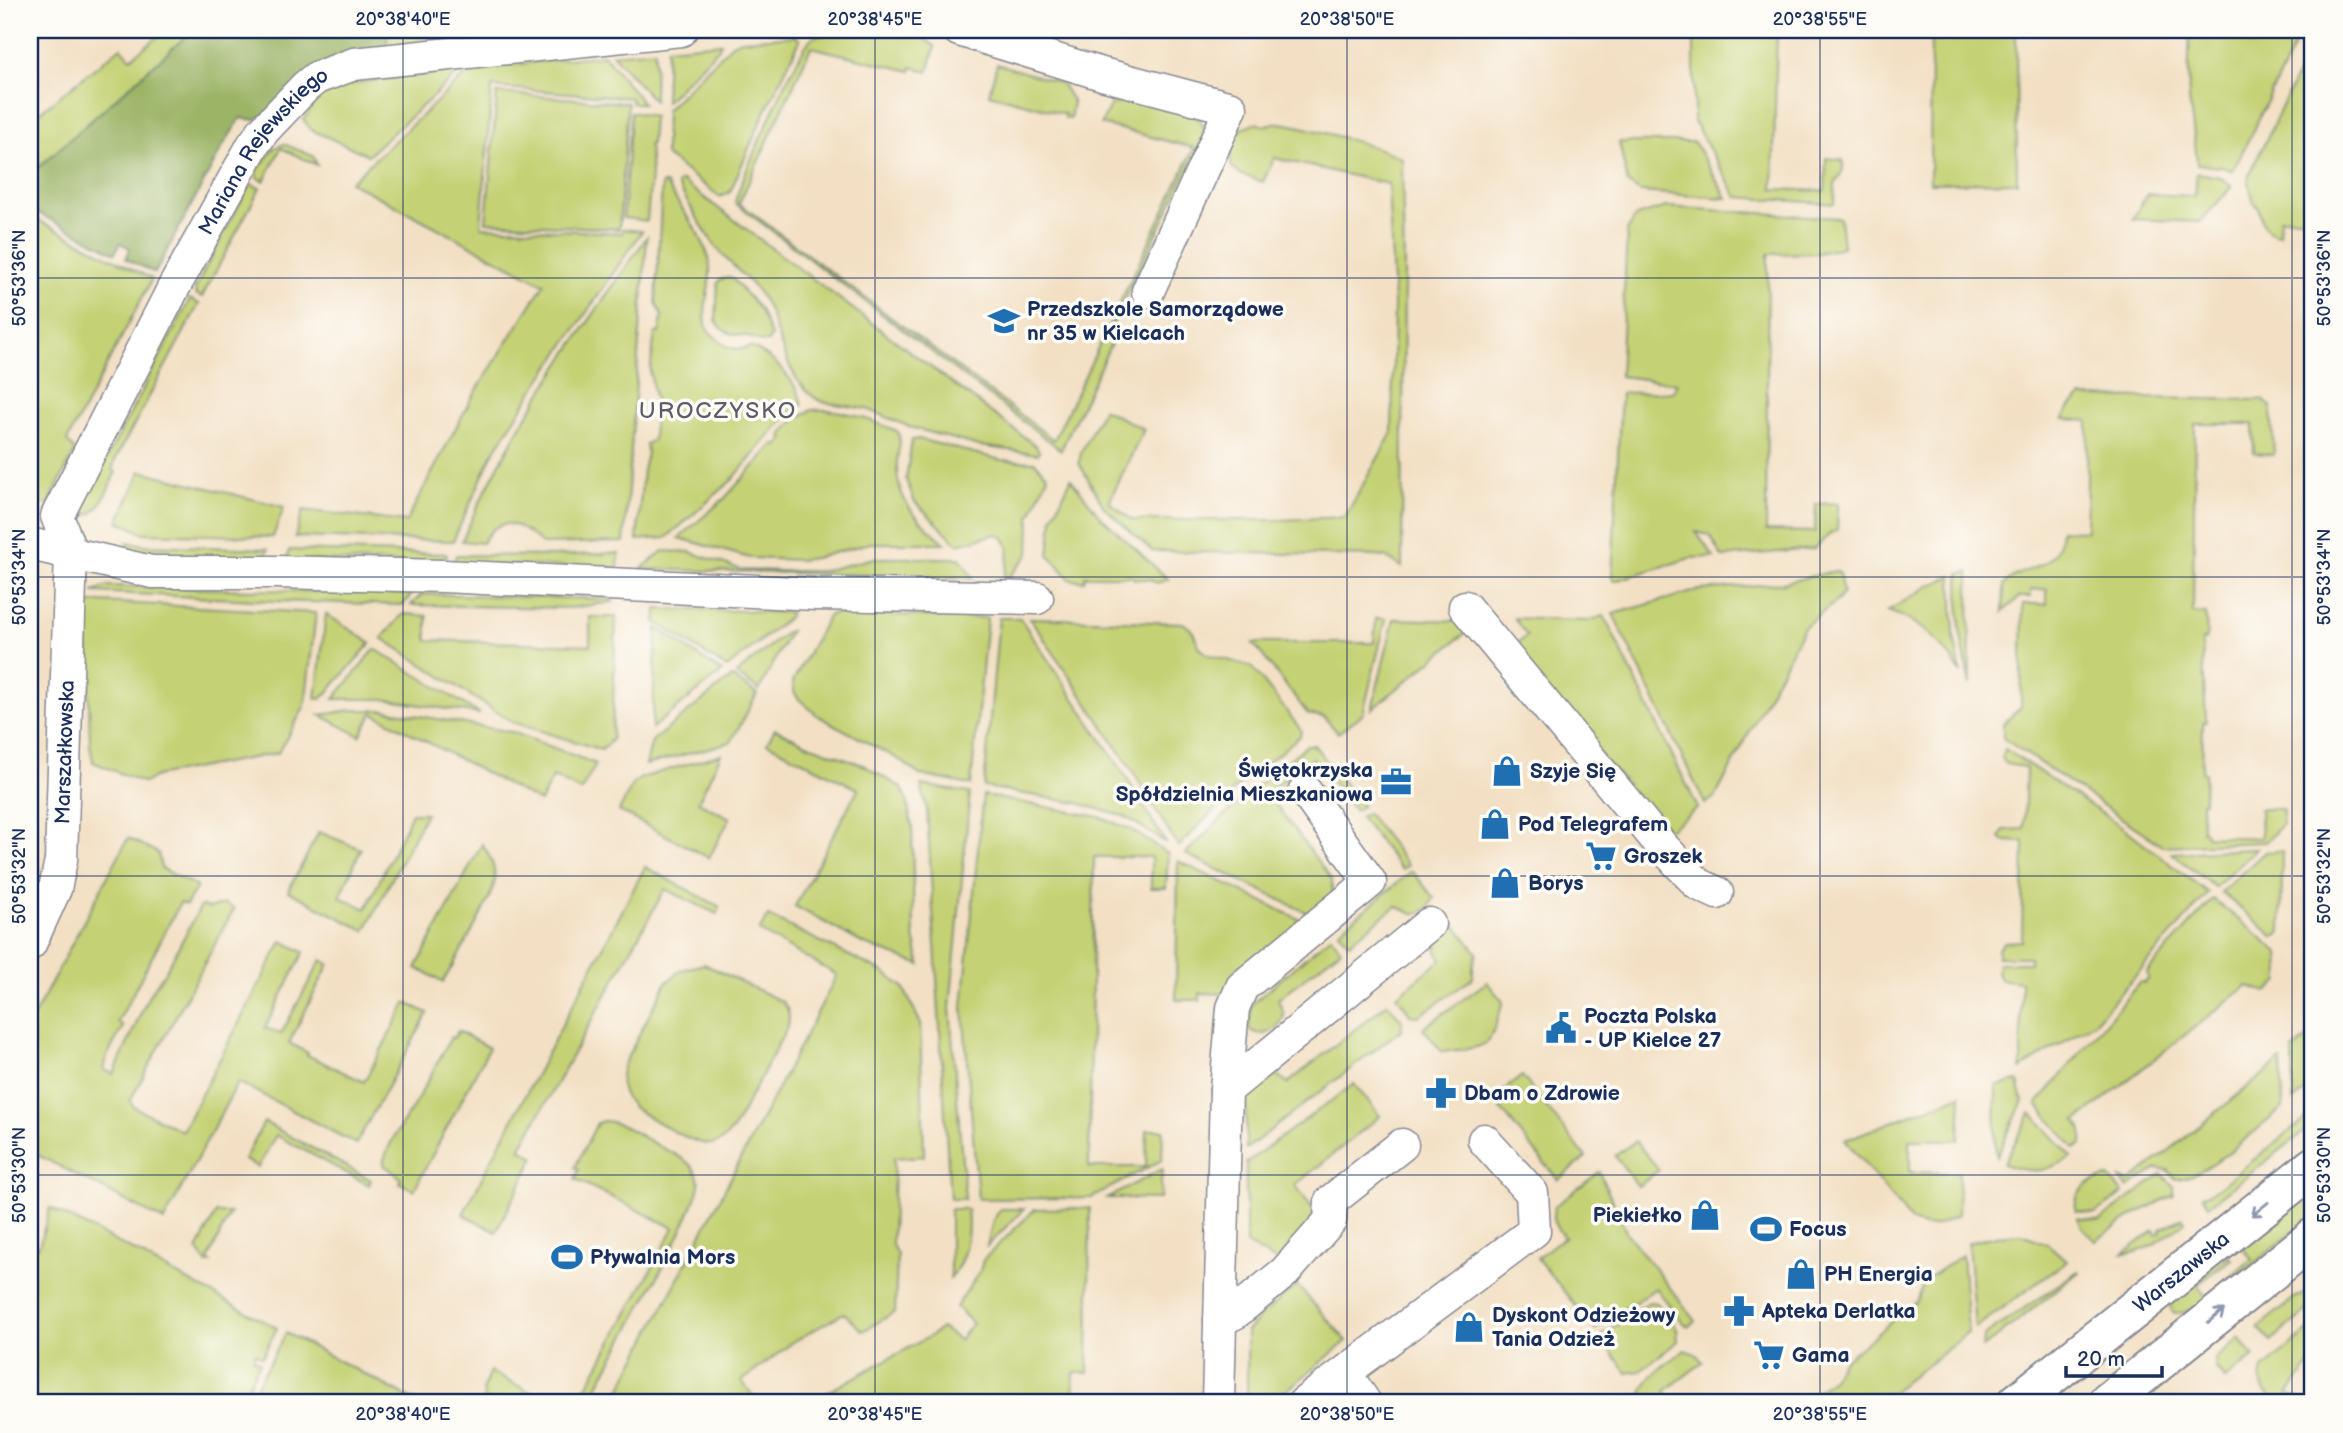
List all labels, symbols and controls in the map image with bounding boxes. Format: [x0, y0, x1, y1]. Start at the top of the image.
text: 20°38'40"E [355, 9, 451, 30]
text: 20°38'45"E [828, 9, 923, 30]
text: 20°38'50"E [1300, 9, 1394, 30]
text: 20°38'55"E [1773, 9, 1867, 30]
street label: Mariana Rejewskiego [193, 62, 332, 239]
text: 50°53'36"N [9, 230, 30, 326]
text: 50°53'36"N [2314, 230, 2335, 326]
place label: Przedszkole Samorządowe nr 35 w Kielcach [1027, 297, 1284, 346]
school or university icon: Przedszkole Samorządowe nr 35 w Kielcach [987, 304, 1021, 338]
district label: UROCZYSKO [639, 397, 797, 425]
text: 50°53'34"N [9, 529, 30, 625]
text: 50°53'34"N [2314, 529, 2335, 625]
street label: Marszałkowska [50, 680, 79, 825]
shop icon: Szyje Się [1490, 754, 1524, 788]
place label: Świętokrzyska Spółdzielnia Mieszkaniowa [1116, 756, 1373, 807]
place label: Szyje Się [1530, 759, 1616, 784]
office icon: Świętokrzyska Spółdzielnia Mieszkaniowa [1379, 765, 1413, 799]
shop icon: Pod Telegrafem [1478, 807, 1512, 841]
place label: Pod Telegrafem [1518, 812, 1668, 837]
text: 50°53'32"N [9, 828, 30, 924]
text: 50°53'32"N [2314, 828, 2335, 924]
supermarket icon: Groszek [1584, 839, 1618, 873]
place label: Groszek [1624, 844, 1703, 869]
shop icon: Borys [1488, 866, 1522, 900]
place label: Borys [1528, 871, 1584, 896]
place label: Poczta Polska - UP Kielce 27 [1584, 1004, 1722, 1053]
public building icon: Poczta Polska - UP Kielce 27 [1544, 1011, 1578, 1045]
pharmacy icon: Dbam o Zdrowie [1424, 1076, 1458, 1110]
place label: Dbam o Zdrowie [1464, 1081, 1620, 1106]
text: 50°53'30"N [9, 1127, 30, 1223]
text: 50°53'30"N [2314, 1127, 2335, 1223]
shop icon: Piekiełko [1688, 1198, 1722, 1232]
one-way arrow [2251, 1202, 2270, 1217]
place label: Piekiełko [1593, 1203, 1682, 1228]
sports icon: Focus [1749, 1212, 1783, 1246]
place label: Focus [1789, 1217, 1847, 1242]
street label: Warszawska [2128, 1226, 2234, 1318]
sports icon: Pływalnia Mors [550, 1240, 584, 1274]
place label: Pływalnia Mors [590, 1245, 735, 1270]
shop icon: PH Energia [1784, 1257, 1818, 1291]
place label: PH Energia [1824, 1262, 1933, 1287]
pharmacy icon: Apteka Derlatka [1722, 1294, 1756, 1328]
place label: Apteka Derlatka [1761, 1299, 1916, 1324]
place label: Dyskont Odzieżowy Tania Odzież [1492, 1303, 1676, 1352]
one-way arrow [2207, 1309, 2225, 1324]
shop icon: Dyskont Odzieżowy Tania Odzież [1452, 1310, 1486, 1344]
scale bar [2066, 1335, 2163, 1379]
supermarket icon: Gama [1752, 1338, 1786, 1372]
place label: Gama [1792, 1343, 1849, 1368]
text: 20 m [2077, 1347, 2125, 1372]
text: 20°38'40"E [355, 1404, 451, 1425]
text: 20°38'45"E [828, 1404, 923, 1425]
text: 20°38'50"E [1300, 1404, 1394, 1425]
text: 20°38'55"E [1773, 1404, 1867, 1425]

